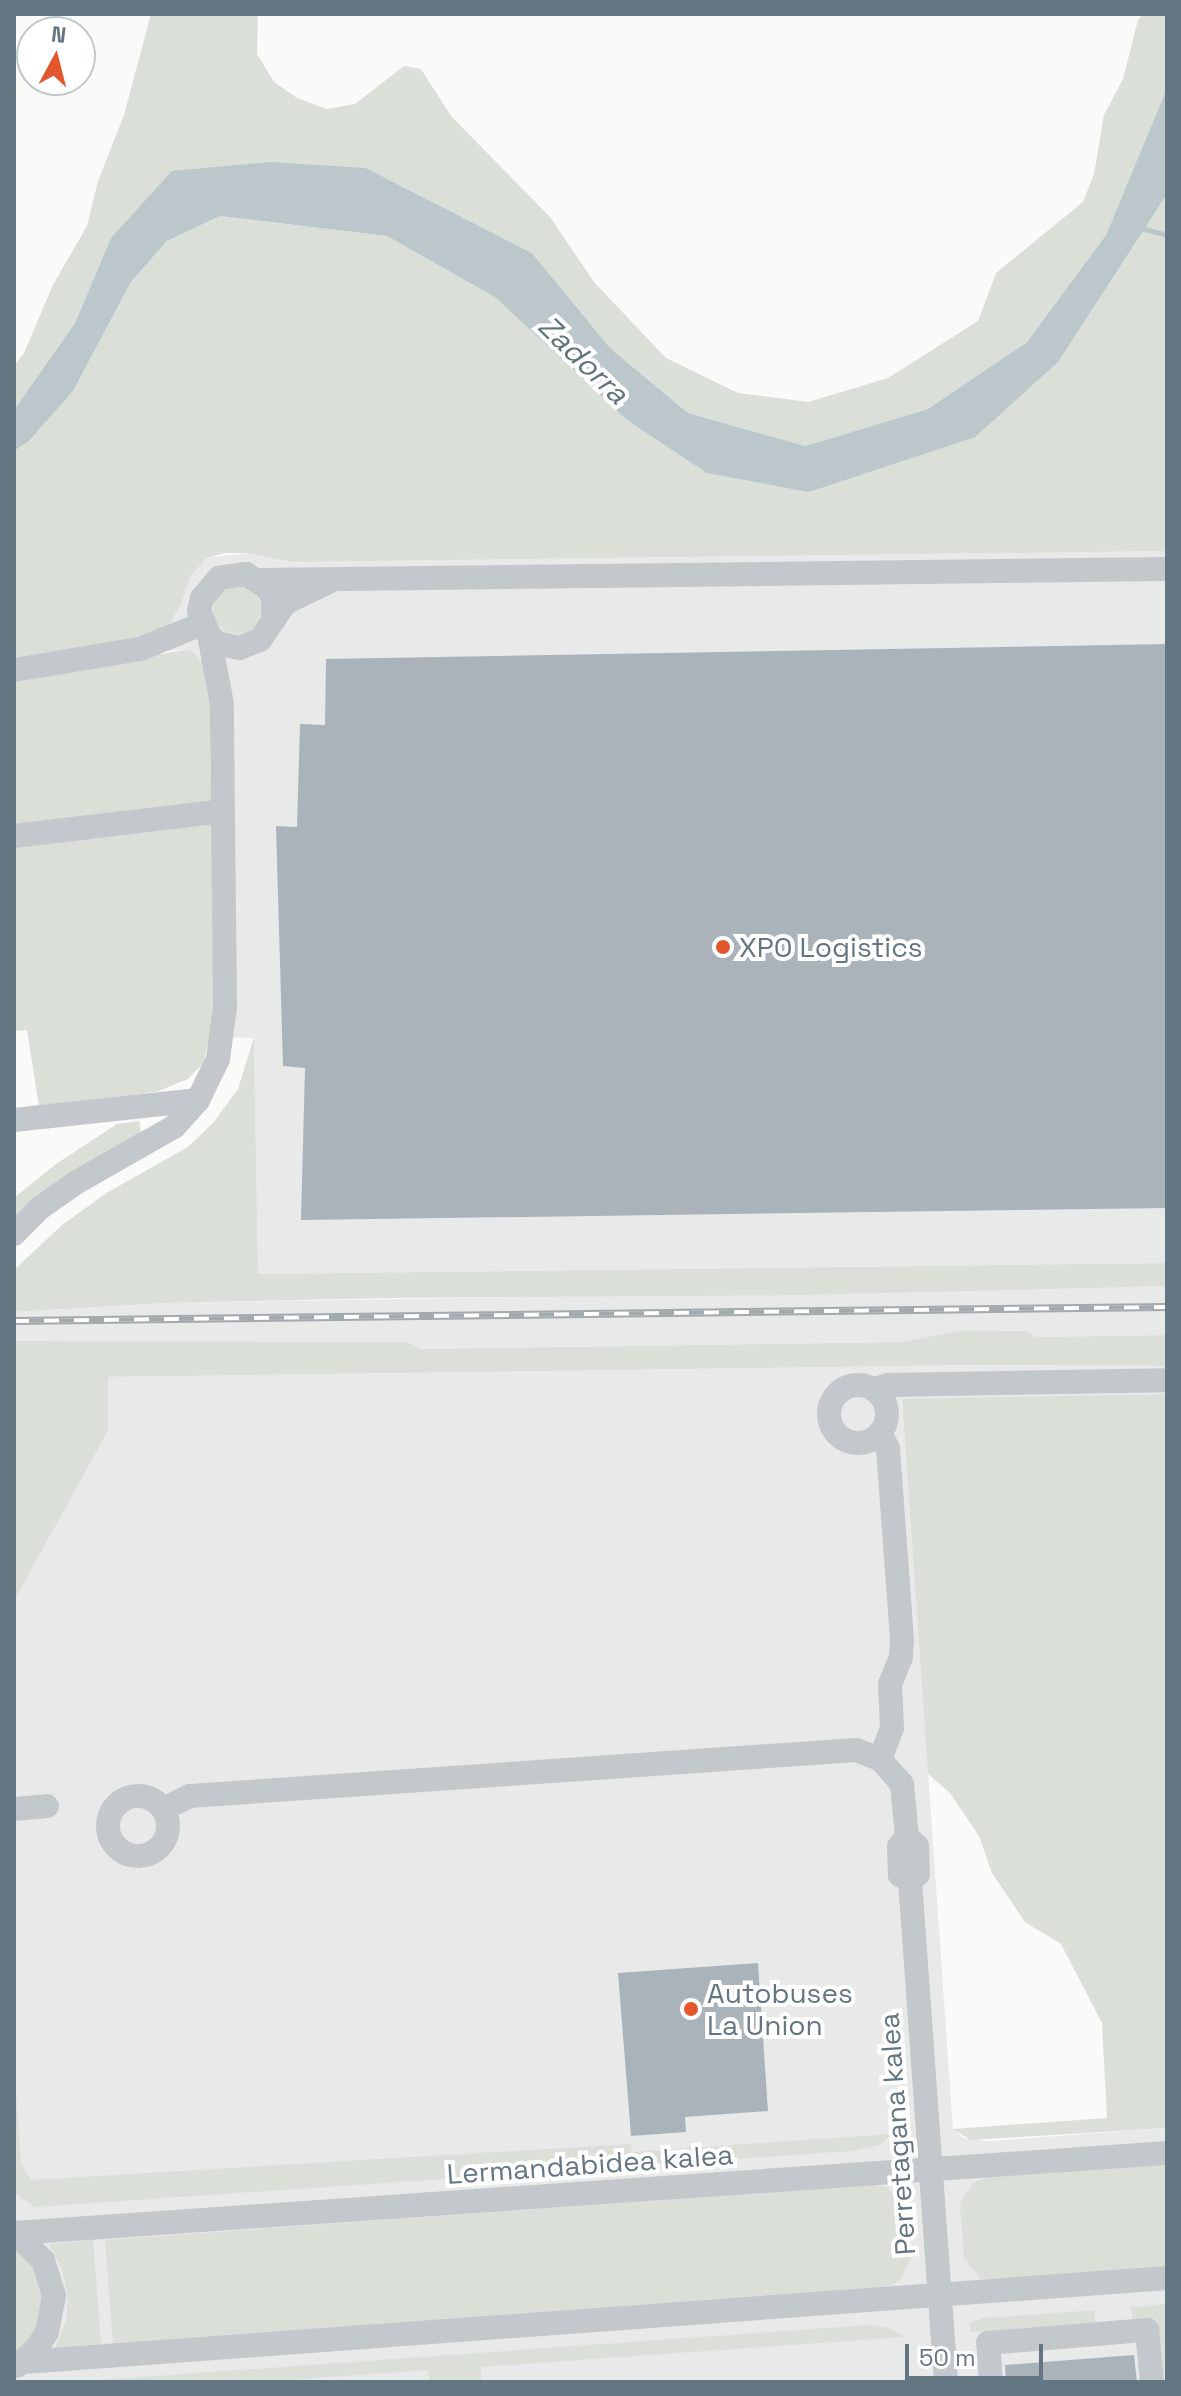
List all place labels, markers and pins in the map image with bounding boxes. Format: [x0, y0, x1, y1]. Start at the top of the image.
place label: XPO Logistics [739, 930, 923, 964]
marker: XPO Logistics [714, 938, 732, 956]
place label: Autobuses La Union [707, 1976, 853, 2042]
marker: Autobuses La Union [682, 2000, 700, 2018]

